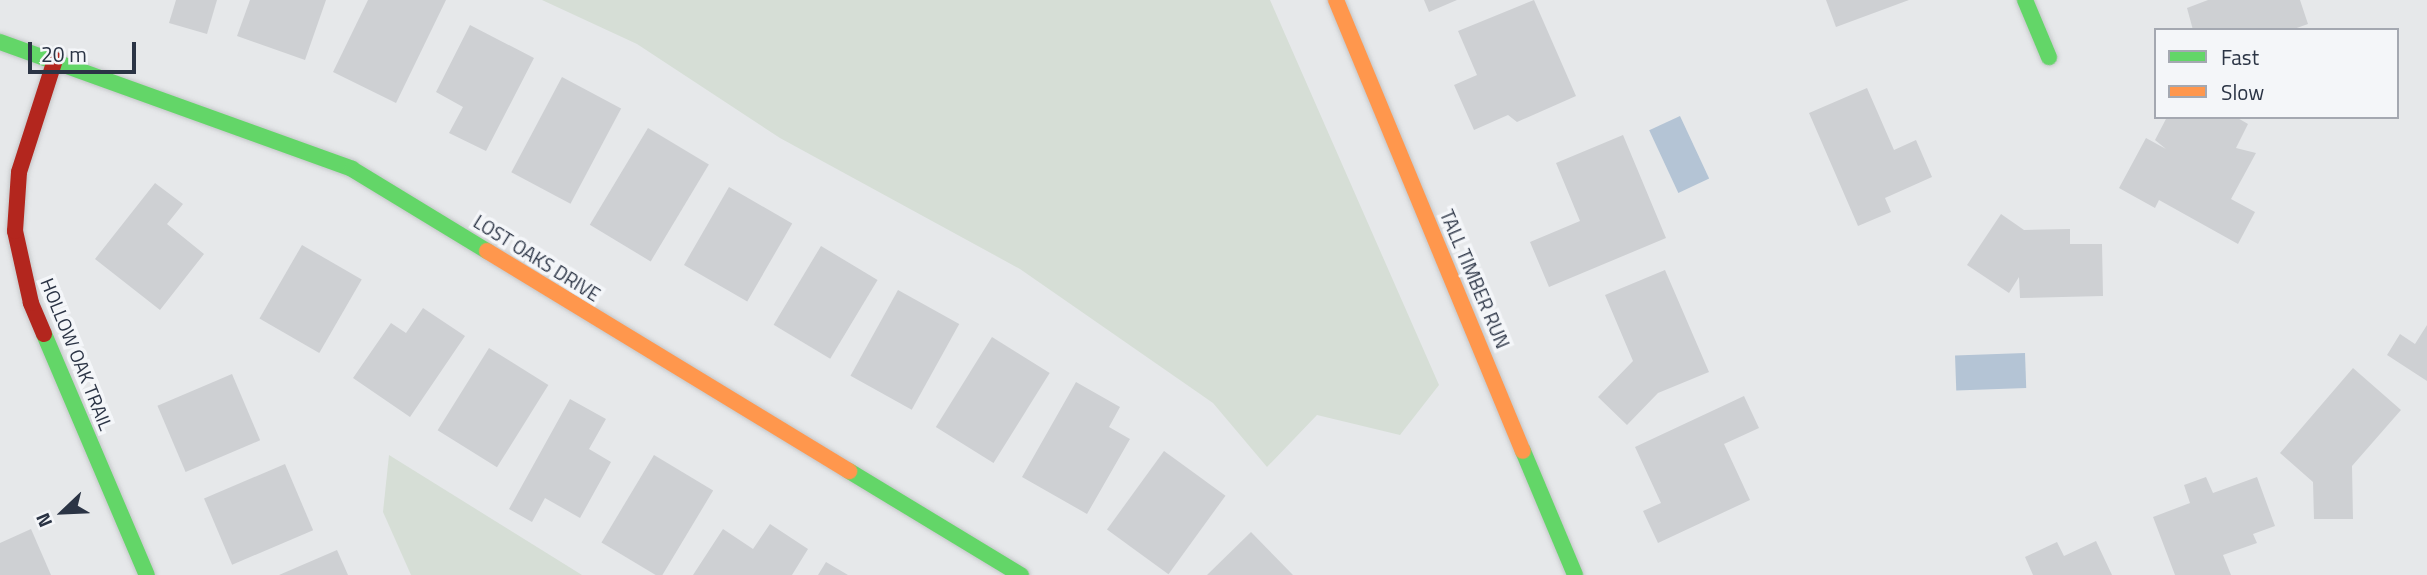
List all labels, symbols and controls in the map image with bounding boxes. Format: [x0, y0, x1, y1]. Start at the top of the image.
scale bar [32, 28, 140, 72]
legend [2154, 28, 2399, 119]
text: 20 m [41, 38, 87, 70]
text: Fast [2221, 41, 2259, 73]
text: Slow [2221, 76, 2264, 108]
street label: TALL TIMBER RUN [1436, 206, 1514, 352]
street label: LOST OAKS DRIVE [470, 210, 604, 306]
street label: HOLLOW OAK TRAIL [36, 275, 118, 433]
north arrow [28, 477, 98, 547]
text: N [27, 509, 59, 532]

